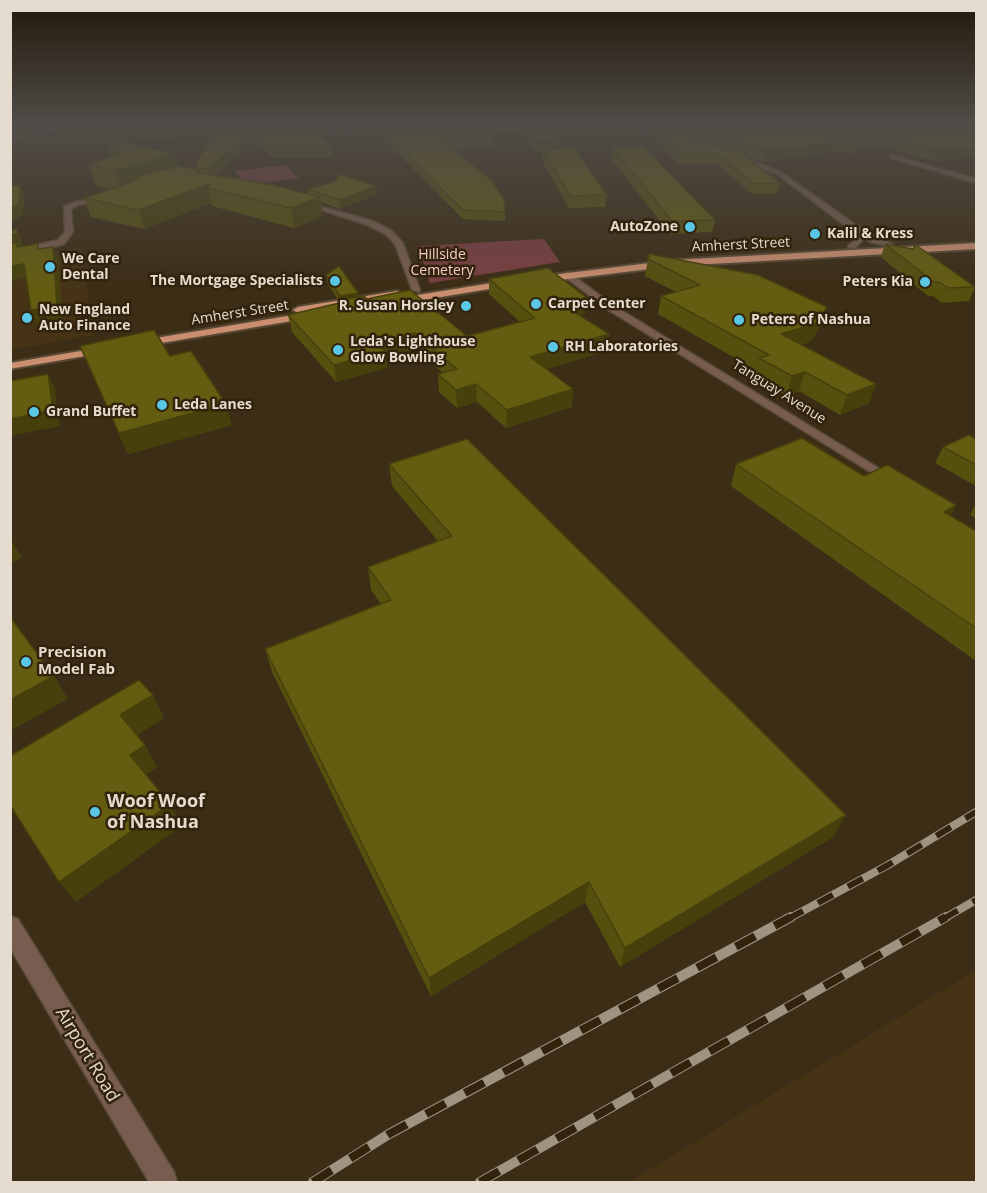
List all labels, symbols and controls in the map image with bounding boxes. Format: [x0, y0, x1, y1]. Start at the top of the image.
place label: AutoZone [610, 219, 678, 235]
marker: AutoZone [683, 220, 697, 234]
place label: Kalil & Kress [827, 226, 913, 242]
marker: Kalil & Kress [808, 227, 822, 241]
street label: Amherst Street [691, 234, 791, 256]
park label: Hillside Cemetery [410, 247, 474, 280]
place label: We Care Dental [62, 251, 119, 284]
marker: We Care Dental [43, 260, 57, 274]
place label: The Mortgage Specialists [150, 273, 323, 289]
marker: The Mortgage Specialists [328, 274, 342, 288]
place label: Peters Kia [843, 274, 913, 290]
marker: Peters Kia [918, 275, 932, 289]
place label: Carpet Center [548, 296, 646, 312]
street label: Amherst Street [190, 297, 290, 329]
marker: Carpet Center [529, 297, 543, 311]
place label: R. Susan Horsley [339, 298, 454, 314]
marker: R. Susan Horsley [459, 299, 473, 313]
place label: New England Auto Finance [39, 302, 131, 334]
marker: New England Auto Finance [20, 311, 34, 325]
place label: Peters of Nashua [751, 312, 871, 328]
marker: Peters of Nashua [732, 313, 746, 327]
place label: Leda's Lighthouse Glow Bowling [350, 334, 475, 366]
place label: RH Laboratories [565, 339, 678, 355]
marker: RH Laboratories [546, 340, 560, 354]
marker: Leda's Lighthouse Glow Bowling [331, 343, 345, 357]
street label: Tanguay Avenue [729, 356, 829, 428]
place label: Leda Lanes [174, 397, 252, 413]
marker: Leda Lanes [155, 398, 169, 412]
place label: Grand Buffet [46, 404, 136, 420]
marker: Grand Buffet [27, 405, 41, 419]
place label: Precision Model Fab [38, 644, 115, 679]
marker: Precision Model Fab [19, 655, 33, 669]
place label: Woof Woof of Nashua [107, 791, 205, 834]
marker: Woof Woof of Nashua [88, 805, 102, 819]
street label: Airport Road [50, 1004, 124, 1106]

